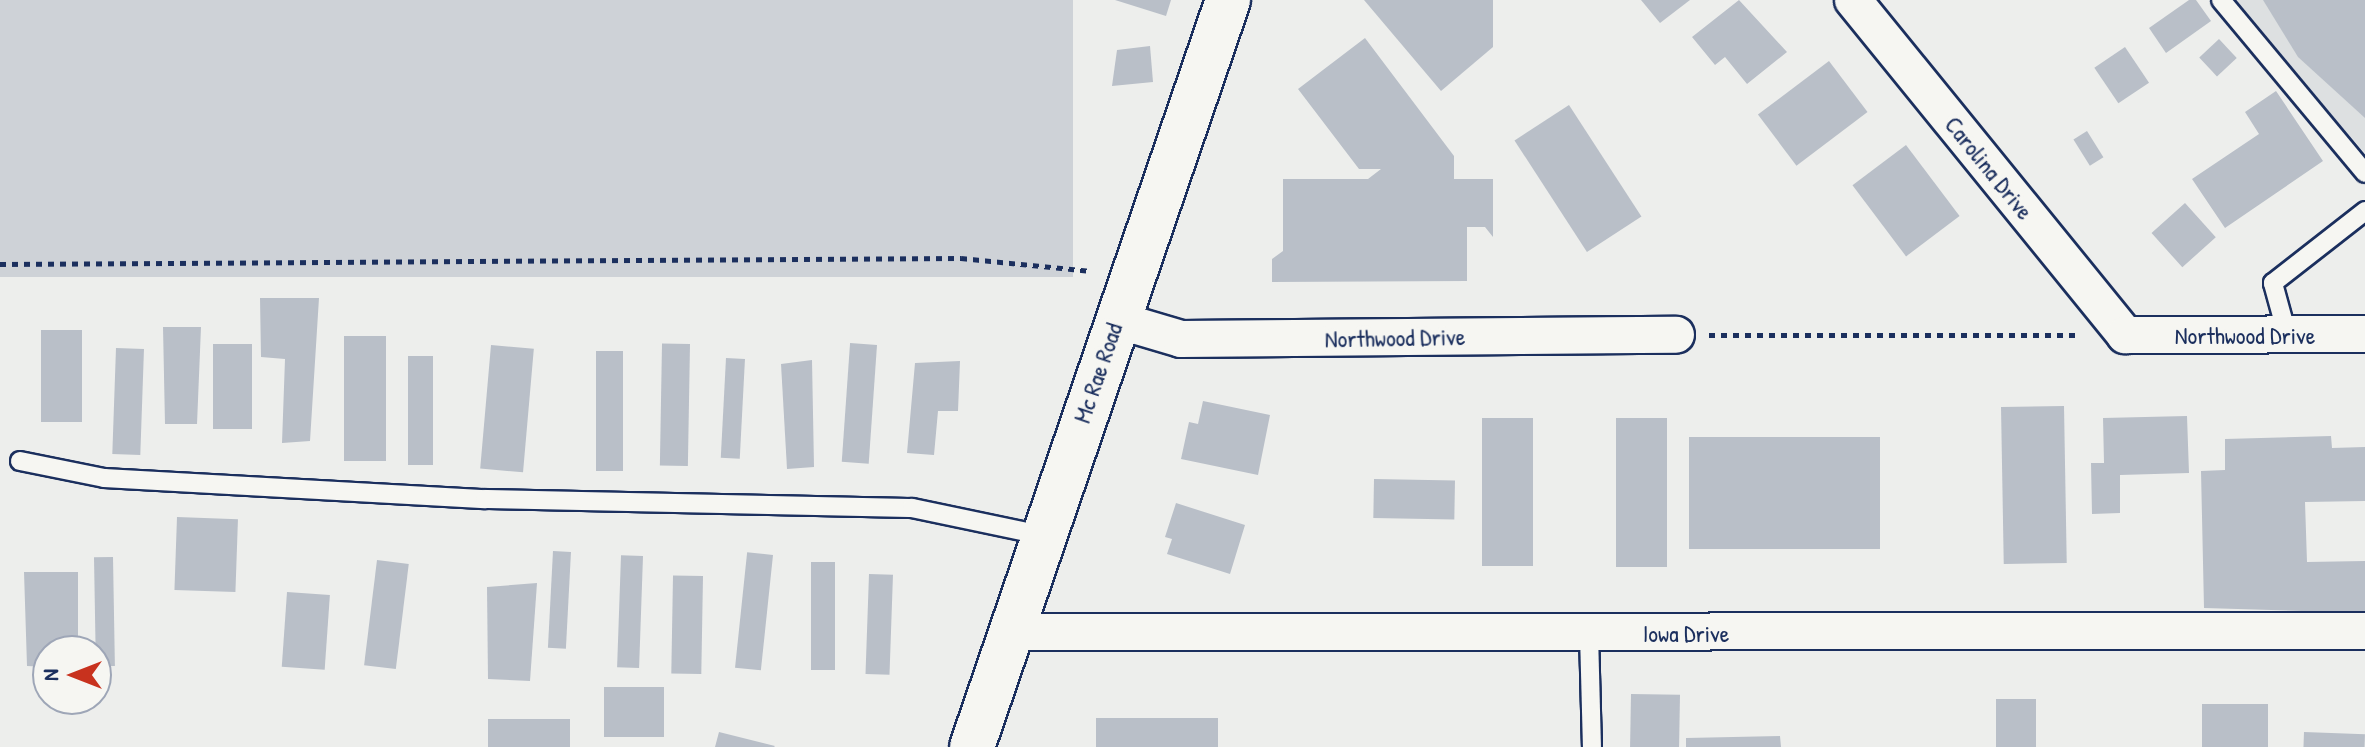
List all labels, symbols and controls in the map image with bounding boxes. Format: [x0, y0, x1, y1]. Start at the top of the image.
street label: Carolina Drive [1939, 111, 2039, 225]
street label: Mc Rae Road [1067, 319, 1129, 427]
street label: Northwood Drive [1324, 322, 1466, 354]
street label: Northwood Drive [2175, 322, 2315, 350]
street label: Iowa Drive [1643, 620, 1729, 648]
north arrow [32, 635, 112, 715]
text: N [35, 669, 65, 681]

